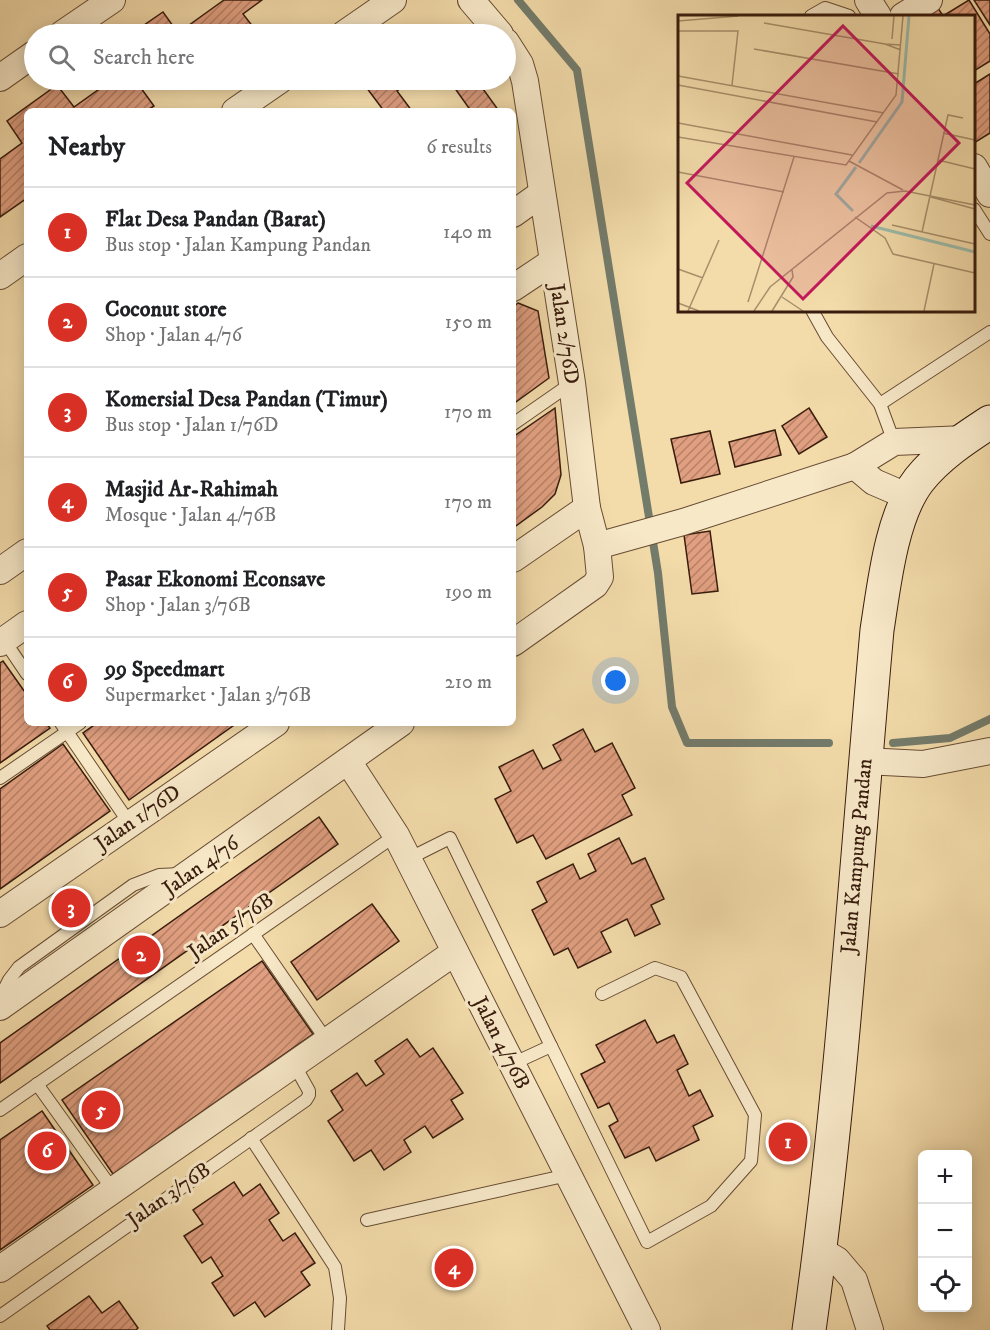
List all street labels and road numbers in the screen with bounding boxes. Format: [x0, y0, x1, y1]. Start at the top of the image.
street label: Jalan 2/76D [543, 280, 585, 386]
street label: Jalan Kampung Pandan [835, 757, 878, 957]
street label: Jalan 1/76D [89, 779, 186, 858]
street label: Jalan 4/76 [156, 830, 245, 903]
street label: Jalan 5/76B [182, 887, 279, 966]
street label: Jalan 4/76B [466, 991, 535, 1094]
street label: Jalan 3/76B [120, 1157, 216, 1234]

